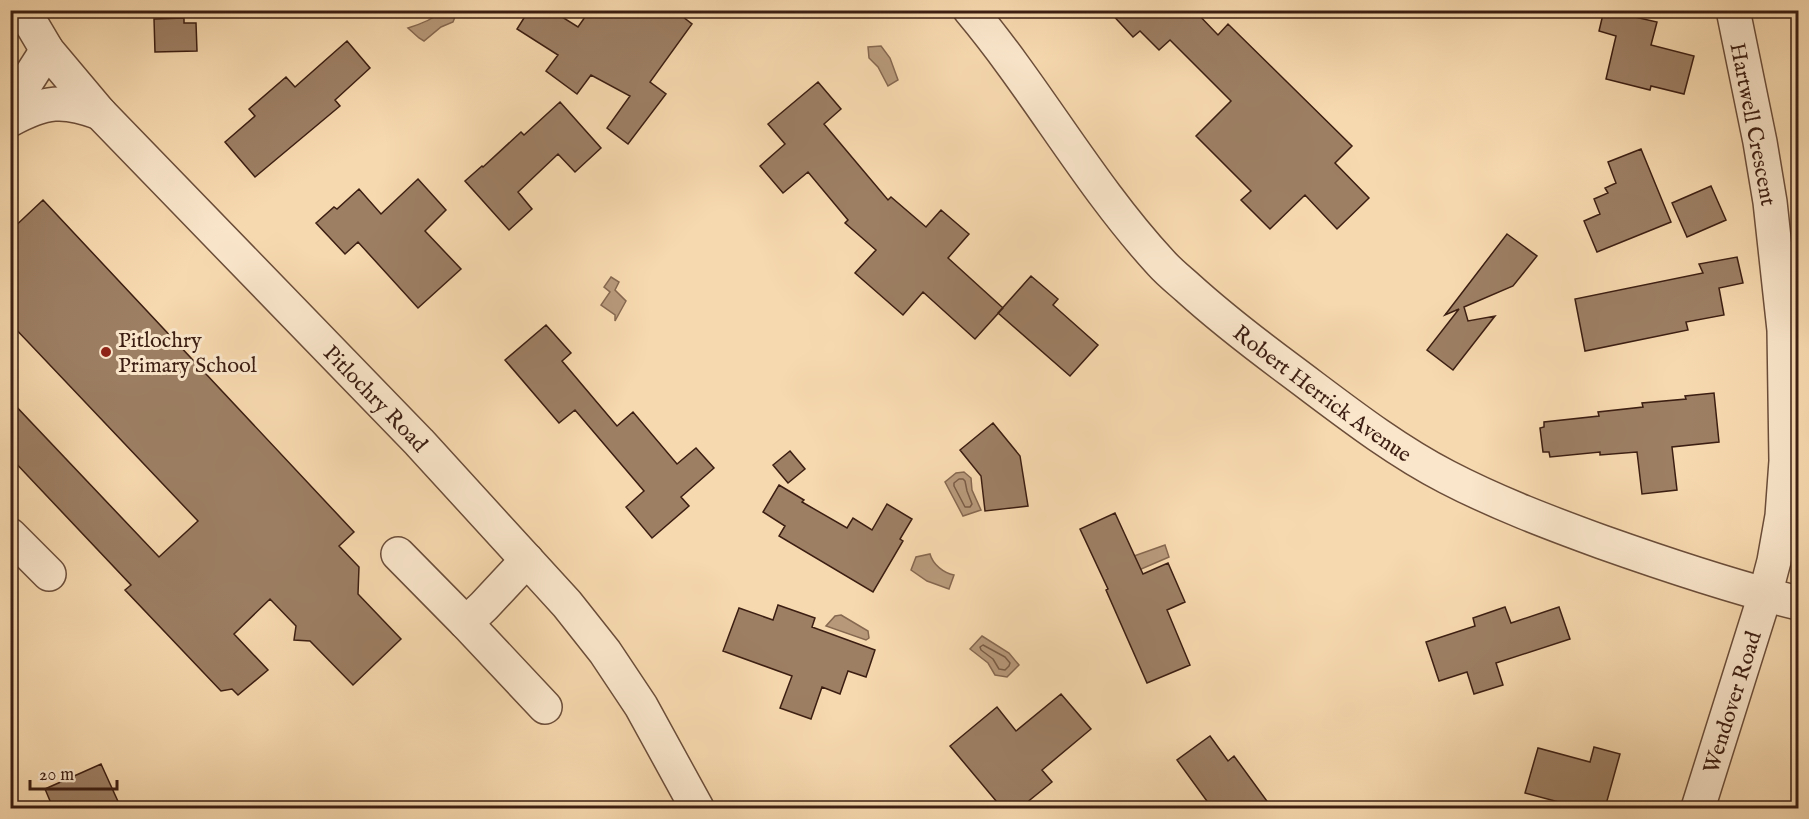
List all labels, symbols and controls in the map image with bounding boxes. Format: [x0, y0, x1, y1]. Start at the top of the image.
street label: Hartwell Crescent [1722, 40, 1782, 209]
street label: Robert Herrick Avenue [1227, 320, 1416, 469]
place label: Pitlochry Primary School [118, 327, 257, 380]
street label: Pitlochry Road [316, 340, 433, 459]
marker: Pitlochry Primary School [99, 345, 113, 359]
street label: Wendover Road [1698, 628, 1769, 777]
scale bar [30, 753, 117, 791]
text: 20 m [39, 764, 74, 787]

